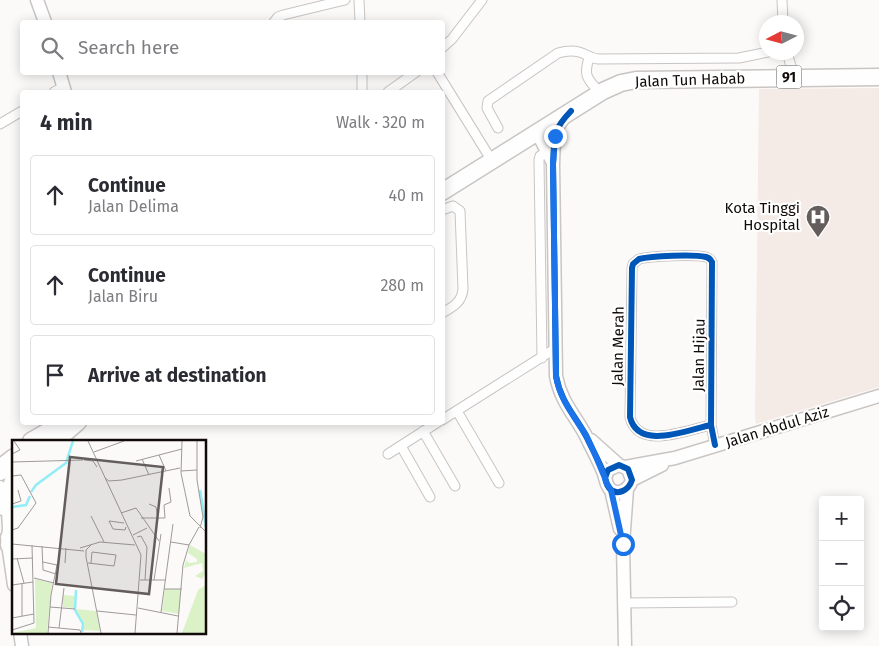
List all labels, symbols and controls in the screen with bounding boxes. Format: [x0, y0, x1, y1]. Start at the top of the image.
north arrow [759, 15, 804, 60]
search box [20, 20, 445, 75]
icon: search [38, 34, 66, 62]
text: Search here [78, 36, 179, 59]
road number: 91 [776, 66, 802, 88]
street label: Jalan Tun Habab [634, 69, 746, 91]
text: 4 min [40, 110, 93, 136]
text: Walk · 320 m [336, 113, 425, 132]
route end [544, 125, 567, 148]
text: Continue [88, 174, 166, 197]
icon: ahead [41, 181, 69, 209]
text: 40 m [389, 186, 424, 205]
text: Jalan Delima [88, 197, 179, 216]
place label: Kota Tinggi Hospital [725, 199, 801, 234]
hospital icon: Kota Tinggi Hospital [805, 204, 831, 238]
text: Continue [88, 264, 166, 287]
icon: ahead [41, 271, 69, 299]
text: 280 m [380, 276, 424, 295]
text: Jalan Biru [88, 287, 158, 306]
street label: Jalan Merah [608, 306, 628, 386]
street label: Jalan Hijau [689, 318, 709, 392]
icon: arrive [41, 361, 69, 389]
text: Arrive at destination [88, 364, 267, 387]
street label: Jalan Abdul Aziz [723, 403, 831, 451]
inset map [12, 440, 206, 634]
map controls [819, 496, 864, 631]
button: + [819, 496, 864, 541]
route start [612, 533, 635, 556]
button: − [819, 541, 864, 586]
button: locate [819, 586, 864, 631]

